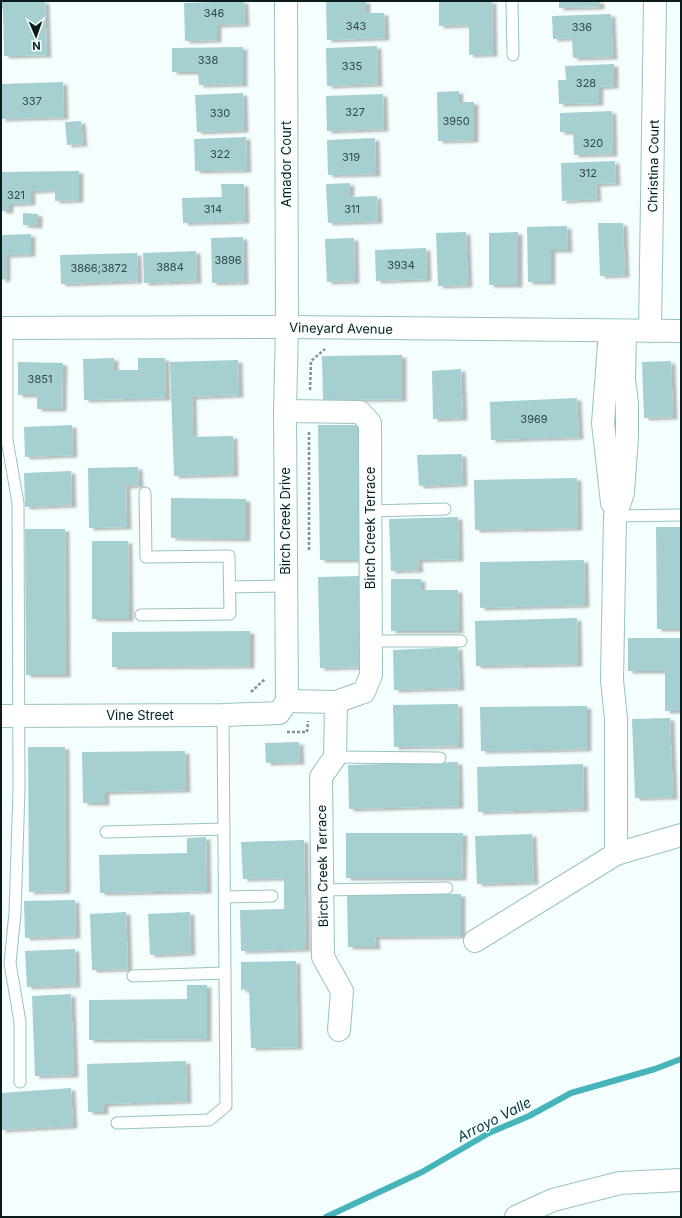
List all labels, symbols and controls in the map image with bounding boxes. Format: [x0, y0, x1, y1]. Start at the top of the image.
house number: 346 [204, 6, 225, 20]
north arrow [16, 16, 56, 56]
house number: 343 [346, 19, 367, 33]
house number: 336 [572, 20, 592, 34]
text: N [32, 39, 41, 53]
house number: 338 [198, 53, 218, 67]
house number: 335 [342, 59, 362, 73]
house number: 328 [576, 76, 596, 90]
house number: 337 [22, 94, 42, 108]
house number: 327 [345, 105, 365, 119]
house number: 330 [210, 106, 230, 120]
house number: 3950 [442, 114, 470, 128]
street label: Christina Court [644, 120, 662, 212]
street label: Amador Court [278, 121, 294, 207]
house number: 320 [583, 136, 603, 150]
house number: 322 [210, 147, 230, 161]
house number: 319 [342, 150, 360, 164]
house number: 312 [579, 166, 597, 180]
house number: 321 [7, 188, 25, 202]
house number: 314 [204, 202, 222, 216]
house number: 311 [344, 202, 360, 216]
house number: 3896 [214, 253, 242, 267]
house number: 3934 [387, 258, 415, 272]
house number: 3884 [156, 260, 184, 274]
house number: 3866;3872 [70, 261, 128, 275]
street label: Vineyard Avenue [289, 319, 393, 337]
house number: 3851 [28, 372, 52, 386]
house number: 3969 [520, 412, 548, 426]
street label: Birch Creek Drive [277, 467, 293, 575]
street label: Birch Creek Terrace [362, 467, 378, 589]
street label: Vine Street [106, 707, 174, 723]
street label: Birch Creek Terrace [313, 805, 331, 927]
water label: Arroyo Valle [453, 1093, 534, 1145]

